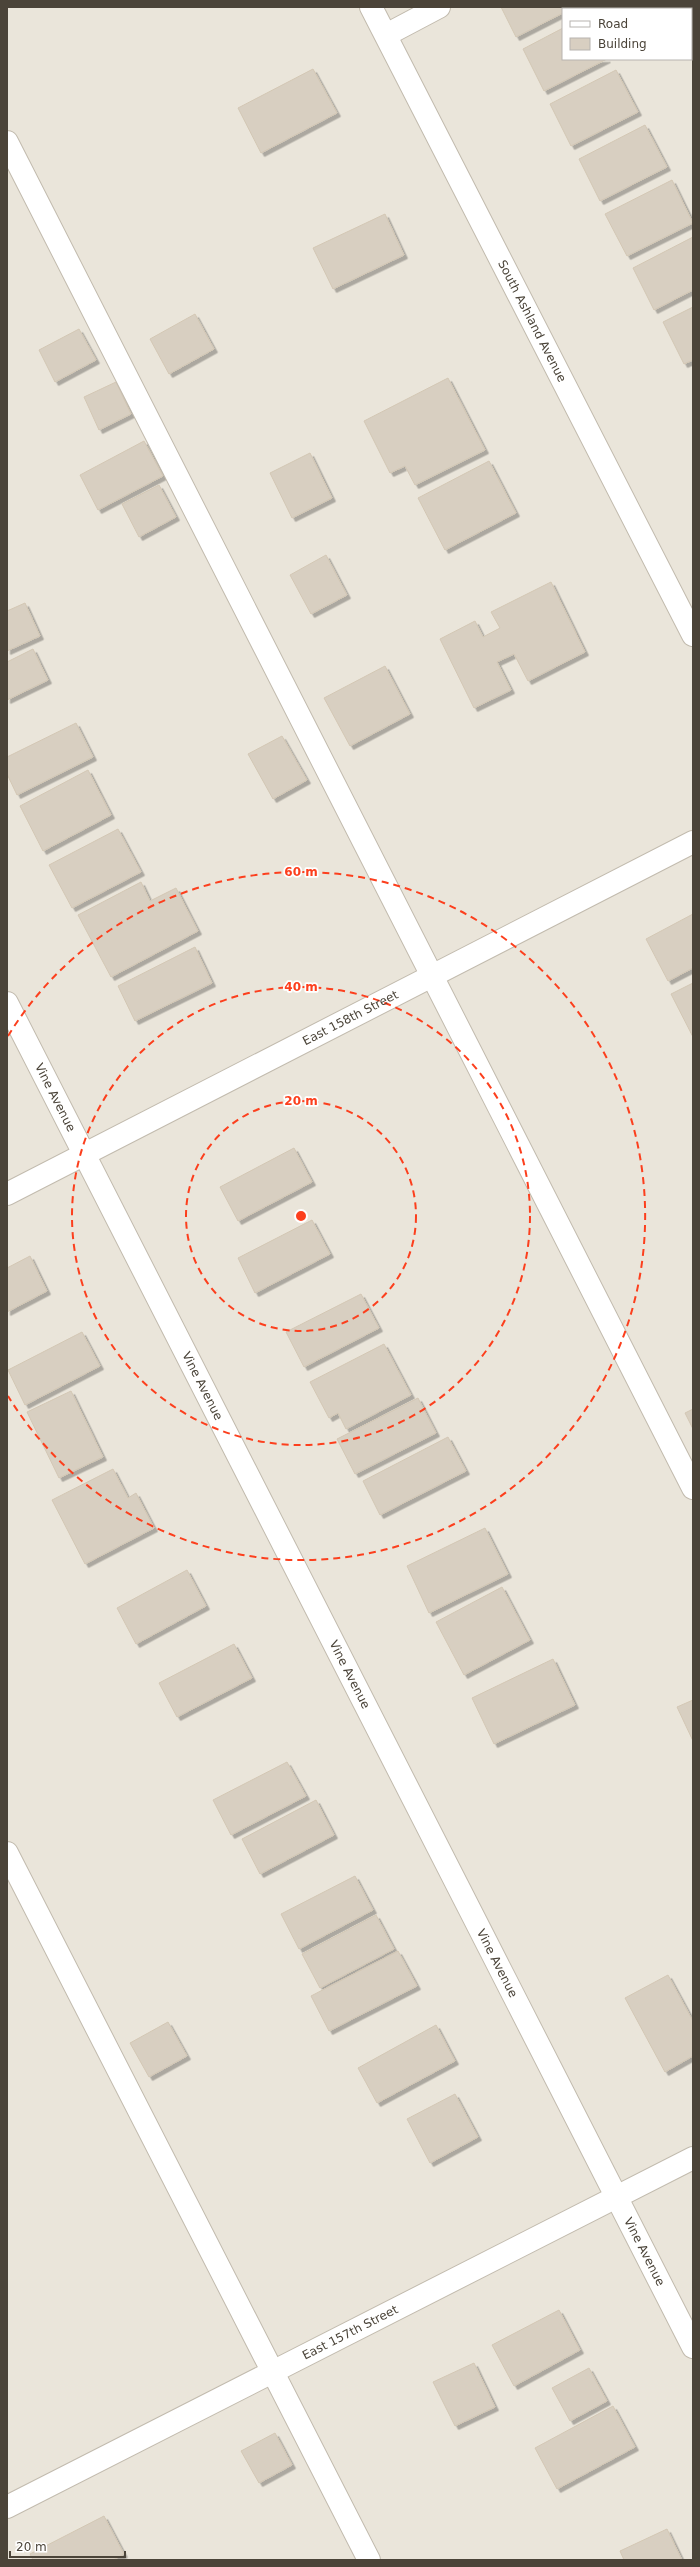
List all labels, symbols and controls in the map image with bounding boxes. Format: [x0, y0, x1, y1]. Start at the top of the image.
legend [562, 8, 692, 60]
text: Road [598, 17, 628, 31]
text: Building [598, 37, 647, 51]
street label: South Ashland Avenue [495, 258, 569, 384]
text: 60 m [284, 865, 318, 879]
text: 40 m [284, 980, 318, 994]
street label: East 158th Street [300, 987, 401, 1048]
street label: Vine Avenue [32, 1061, 78, 1134]
text: 20 m [284, 1094, 318, 1108]
centre of rings [294, 1209, 308, 1223]
street label: Vine Avenue [179, 1350, 226, 1422]
street label: Vine Avenue [327, 1638, 373, 1711]
street label: Vine Avenue [474, 1927, 520, 2000]
street label: Vine Avenue [621, 2215, 668, 2288]
street label: East 157th Street [300, 2302, 401, 2363]
scale bar [10, 2533, 125, 2559]
text: 20 m [16, 2540, 47, 2554]

